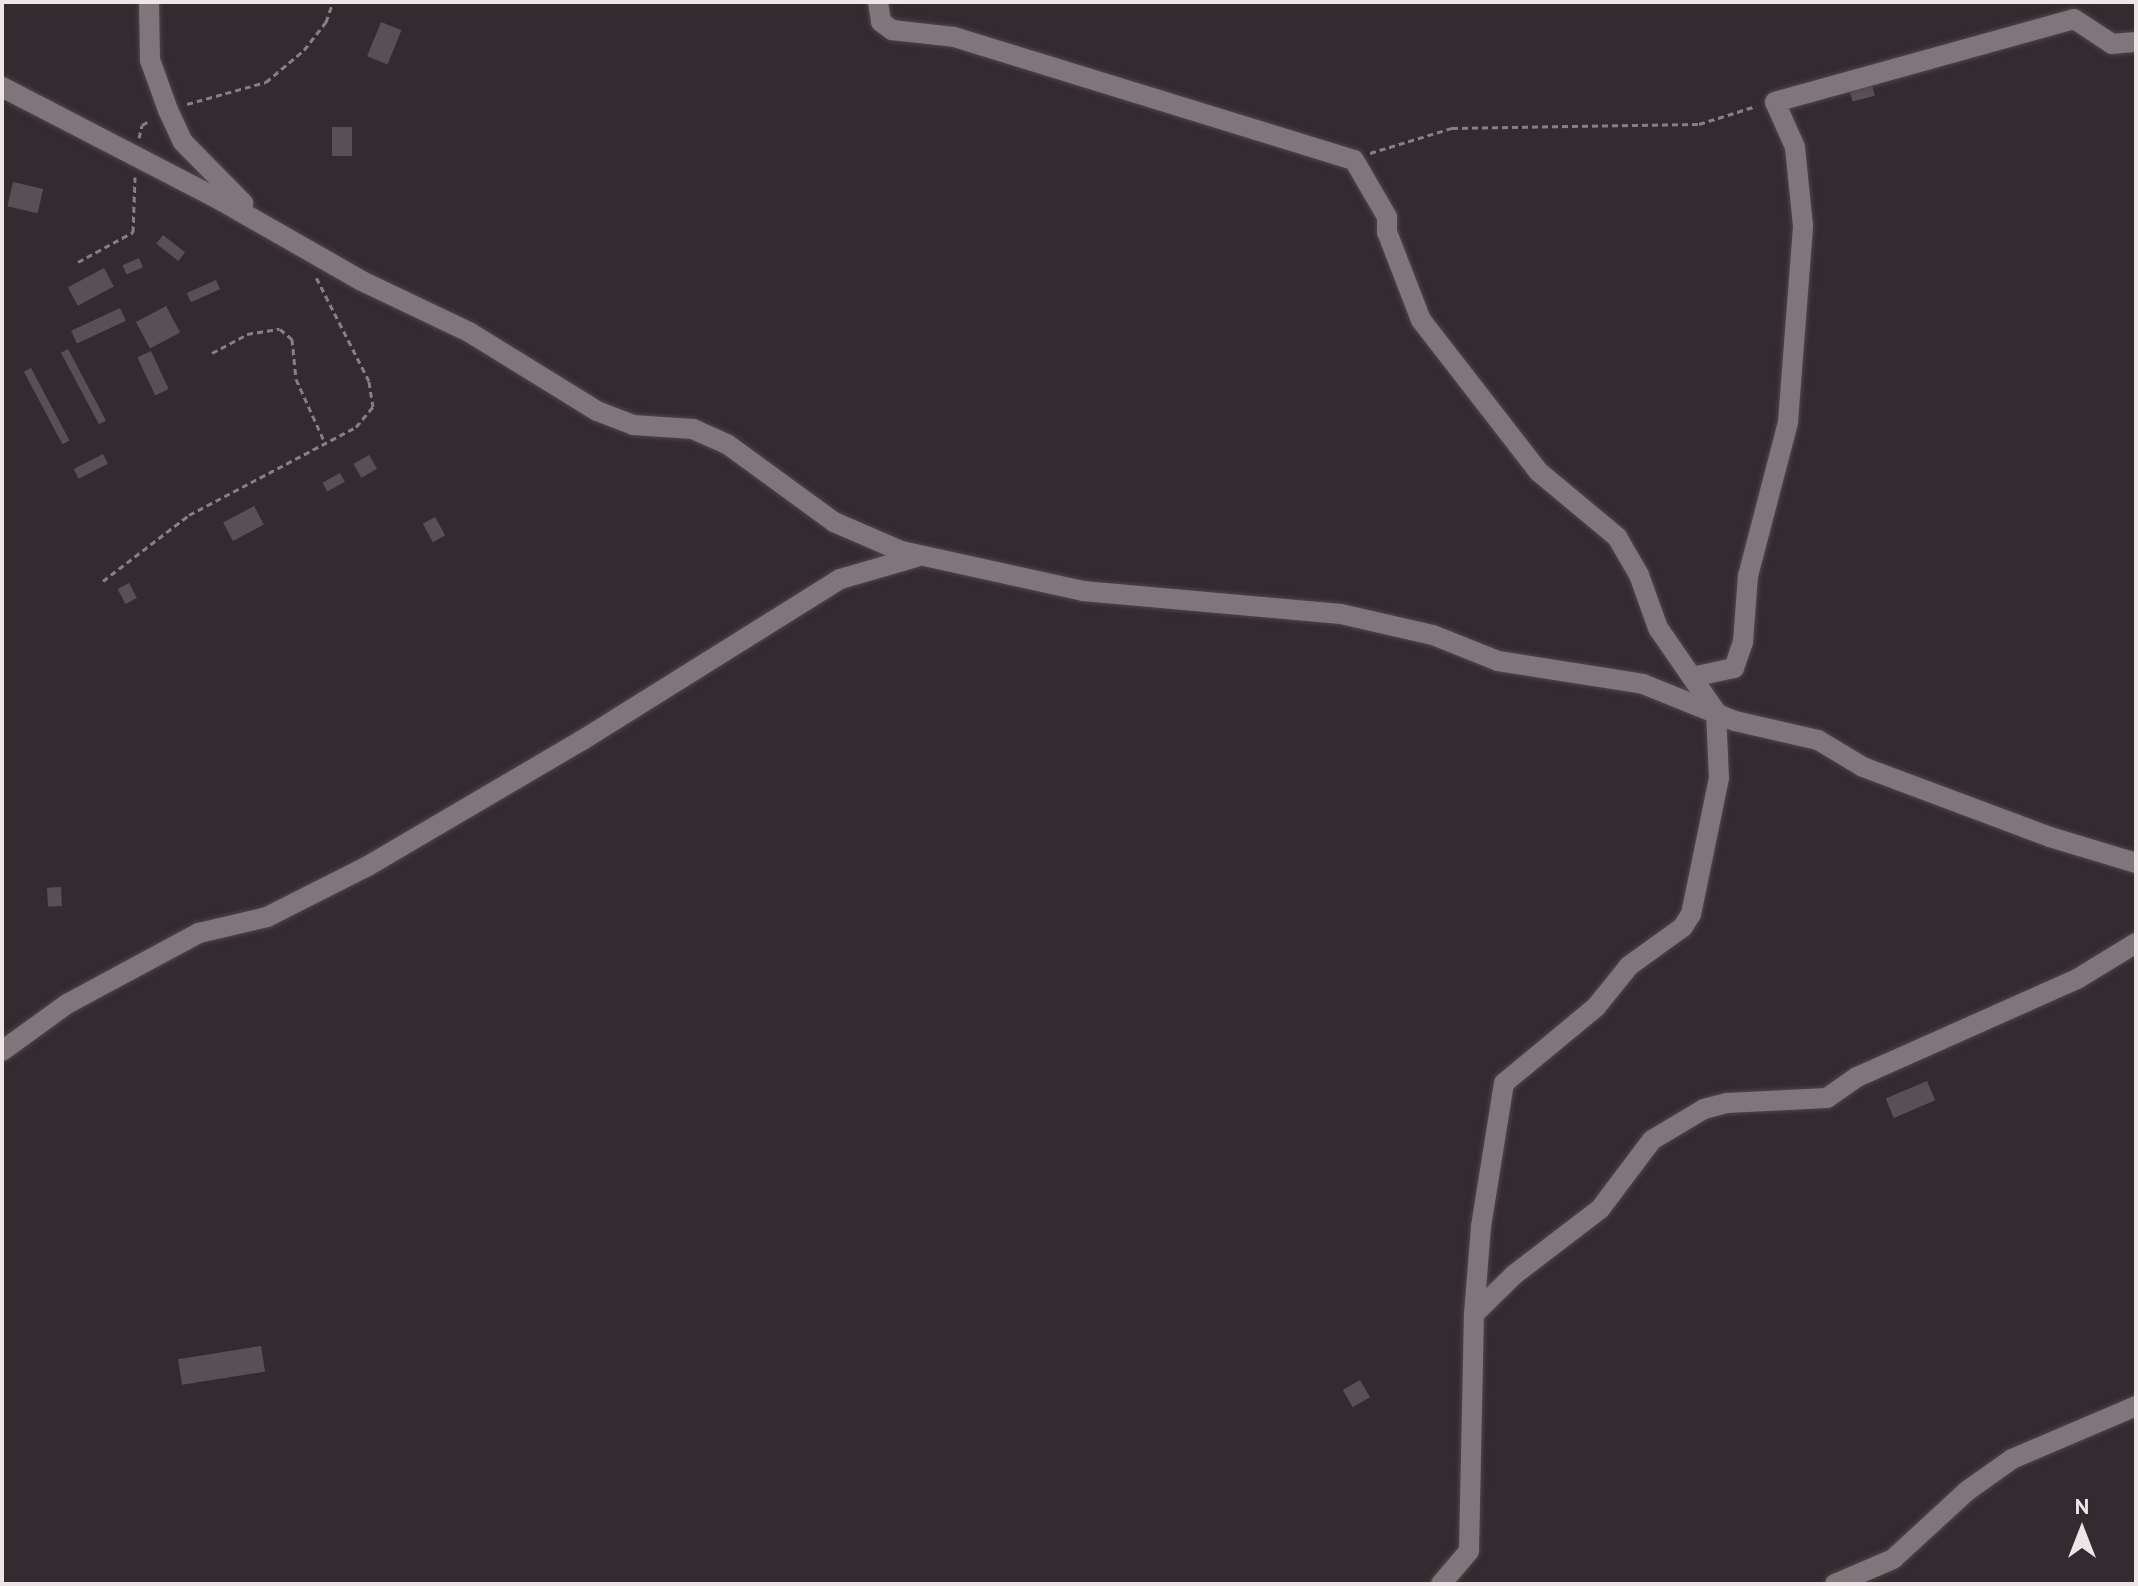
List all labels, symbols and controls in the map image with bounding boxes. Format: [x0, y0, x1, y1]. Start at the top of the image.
north arrow [2042, 1490, 2122, 1570]
text: N [2075, 1492, 2089, 1520]

